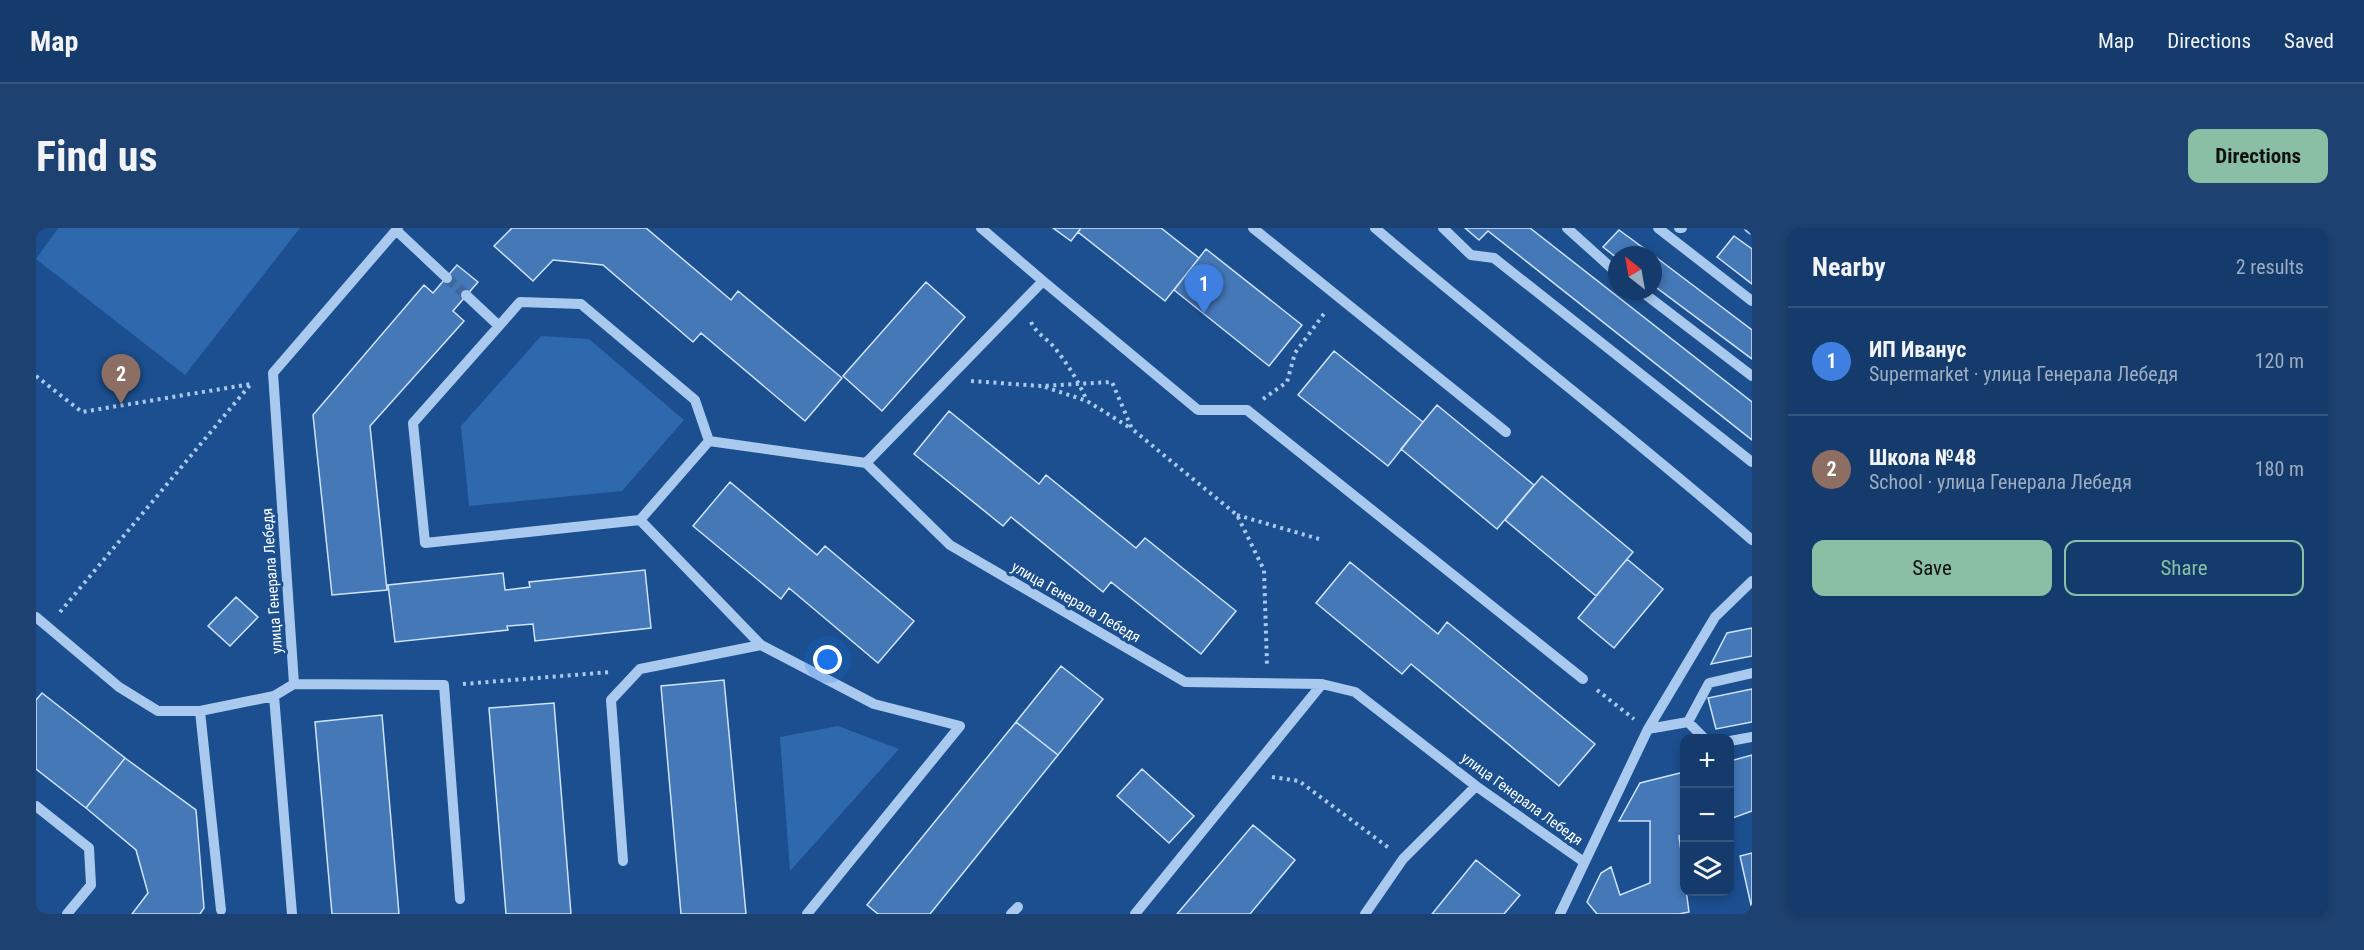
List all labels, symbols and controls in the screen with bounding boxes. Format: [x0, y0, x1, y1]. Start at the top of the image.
text: Map [30, 25, 78, 58]
text: Map [2098, 29, 2134, 53]
text: Directions [2167, 29, 2251, 53]
text: Saved [2284, 29, 2334, 53]
button: Directions [2188, 129, 2328, 183]
text: Find us [36, 132, 157, 181]
north arrow [1608, 246, 1662, 300]
text: Nearby [1812, 252, 1886, 282]
text: 2 results [2236, 255, 2304, 279]
pin: 1 [1184, 264, 1224, 314]
text: ИП Иванус [1869, 337, 1966, 362]
text: 1 [1826, 349, 1837, 373]
text: 120 m [2255, 349, 2304, 373]
pin: 2 [102, 354, 140, 404]
text: Supermarket · улица Генерала Лебедя [1869, 362, 2178, 386]
text: Школа №48 [1869, 445, 1976, 470]
text: 2 [1826, 457, 1837, 481]
text: 180 m [2255, 457, 2304, 481]
text: School · улица Генерала Лебедя [1869, 470, 2132, 494]
street label: улица Генерала Лебедя [258, 508, 286, 654]
button: Save [1812, 540, 2052, 596]
button: Share [2064, 540, 2304, 596]
street label: улица Генерала Лебедя [1008, 558, 1144, 646]
your location [813, 645, 842, 674]
map controls [1680, 734, 1734, 896]
button: + [1680, 734, 1734, 788]
street label: улица Генерала Лебедя [1458, 749, 1586, 849]
button: − [1680, 788, 1734, 842]
button: layers [1680, 842, 1734, 896]

